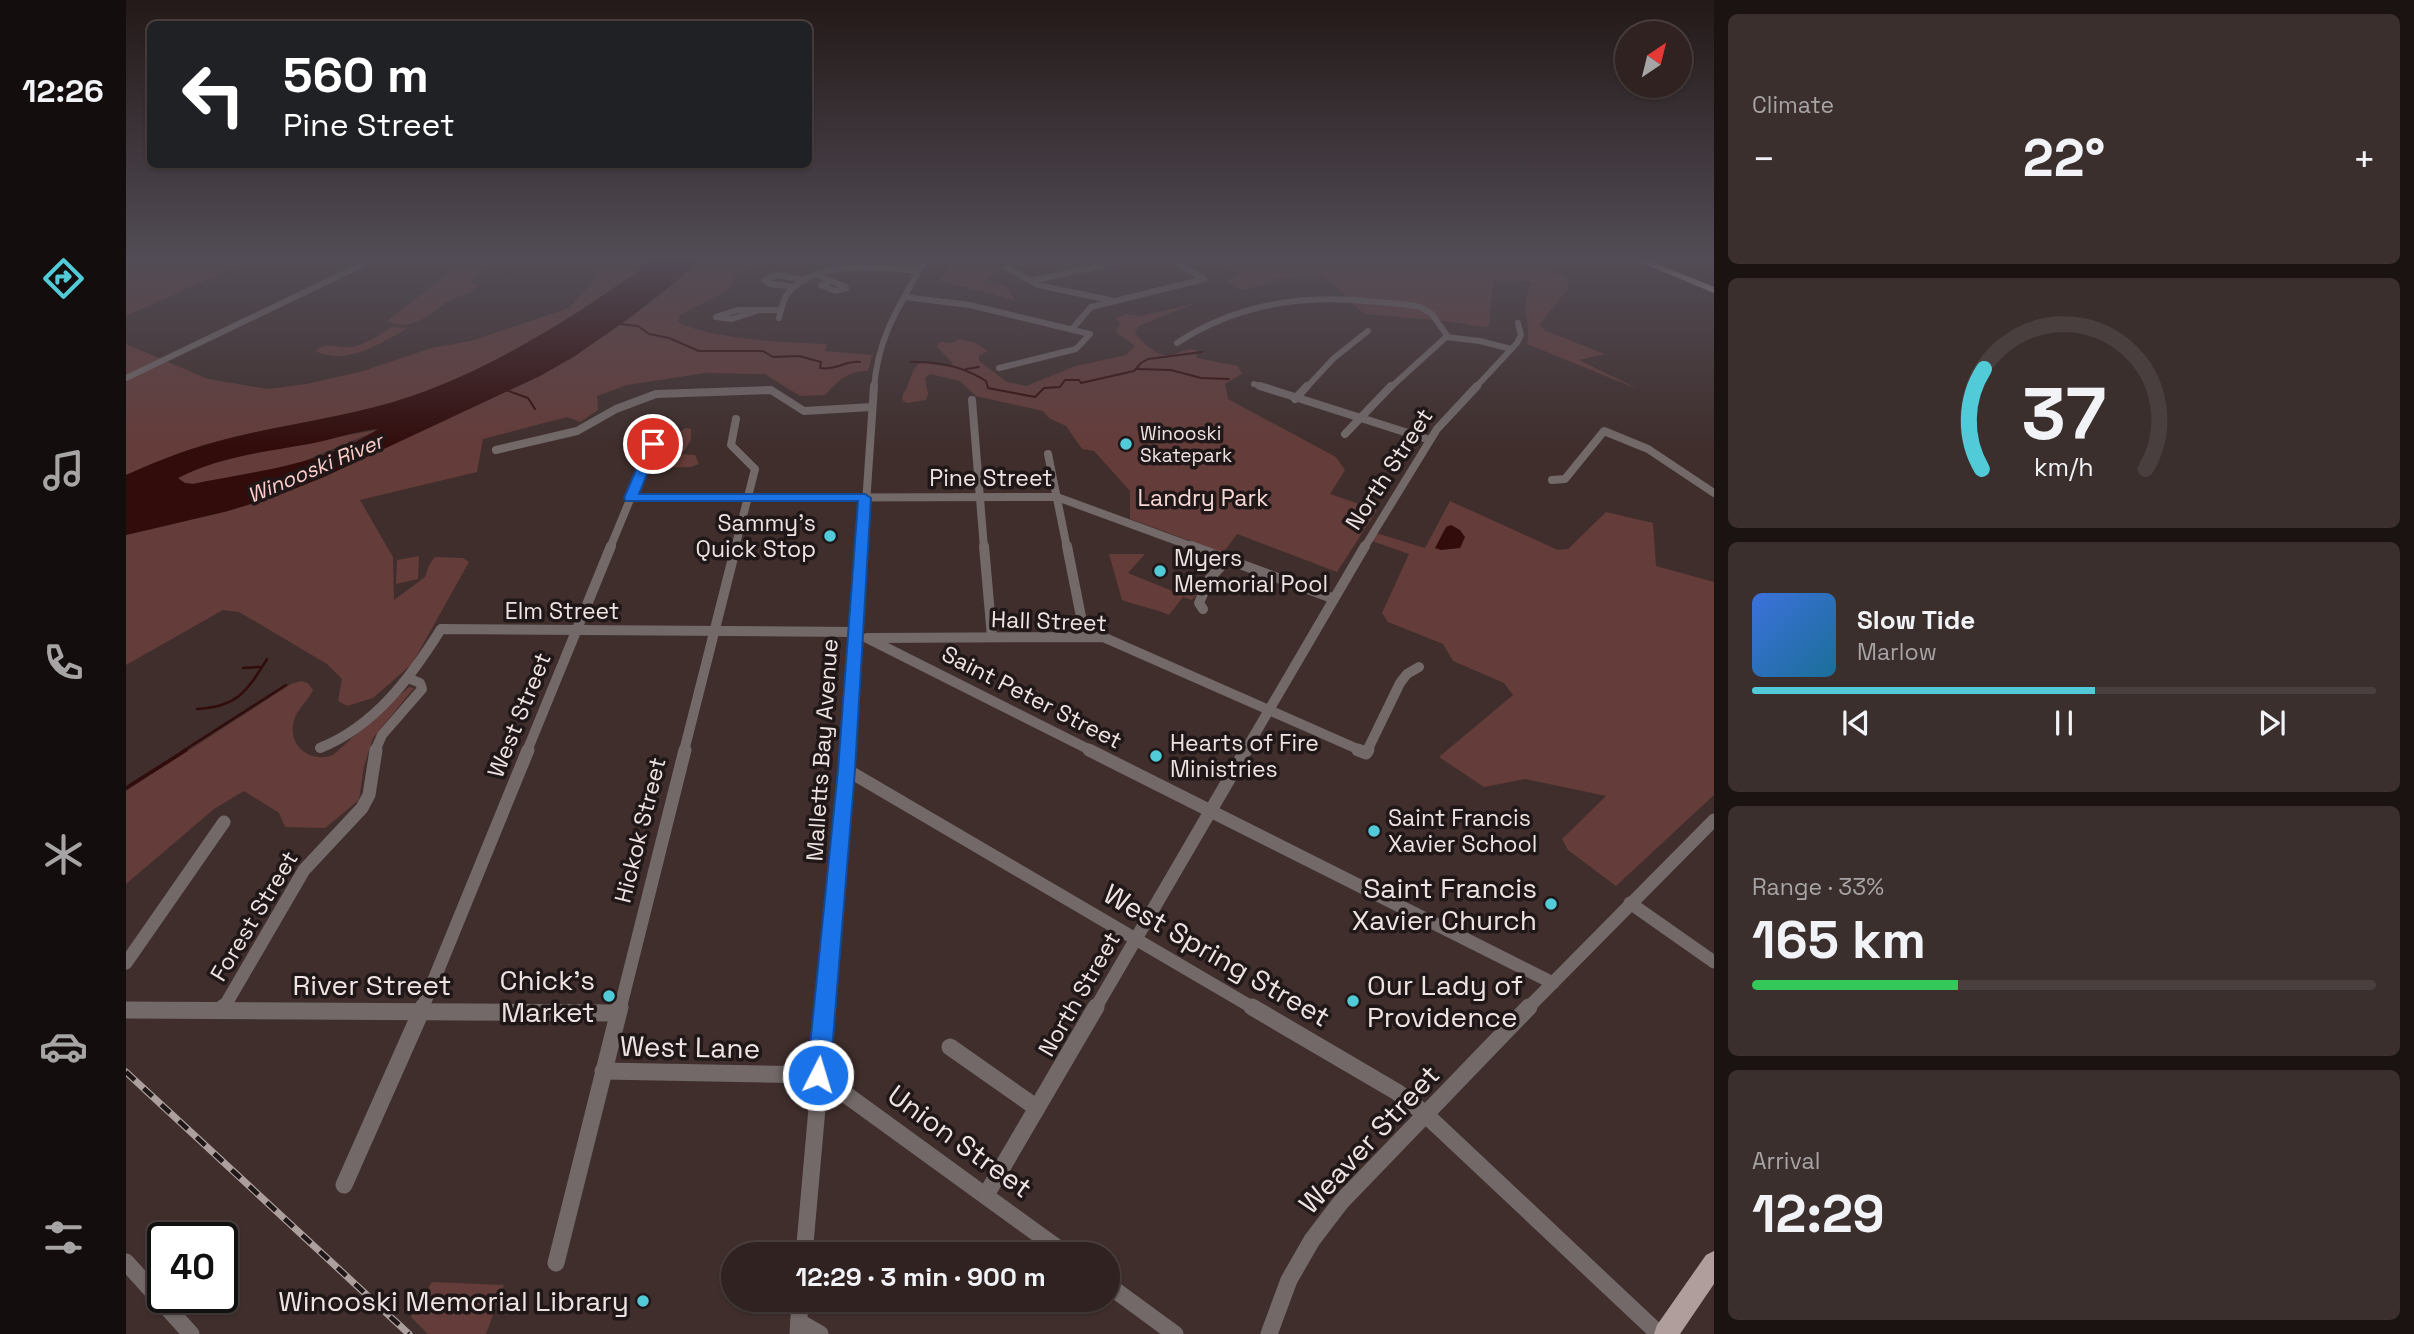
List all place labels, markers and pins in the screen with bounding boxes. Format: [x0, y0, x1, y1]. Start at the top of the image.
pin [623, 414, 683, 474]
place label: Winooski Skatepark [1140, 421, 1232, 468]
marker: Winooski Skatepark [1118, 436, 1134, 452]
place label: Sammy's Quick Stop [696, 508, 816, 564]
marker: Sammy's Quick Stop [822, 528, 838, 544]
place label: Myers Memorial Pool [1174, 543, 1328, 599]
marker: Myers Memorial Pool [1152, 563, 1168, 579]
place label: Hearts of Fire Ministries [1170, 728, 1319, 784]
marker: Hearts of Fire Ministries [1148, 748, 1164, 764]
place label: Saint Francis Xavier School [1388, 803, 1537, 859]
marker: Saint Francis Xavier School [1366, 823, 1382, 839]
place label: Saint Francis Xavier Church [1352, 870, 1537, 938]
marker: Saint Francis Xavier Church [1543, 896, 1559, 912]
place label: Chick's Market [500, 962, 595, 1030]
place label: Our Lady of Providence [1367, 967, 1523, 1035]
marker: Chick's Market [601, 988, 617, 1004]
marker: Our Lady of Providence [1345, 993, 1361, 1009]
place label: Winooski Memorial Library [278, 1283, 629, 1319]
marker: Winooski Memorial Library [635, 1293, 651, 1309]

